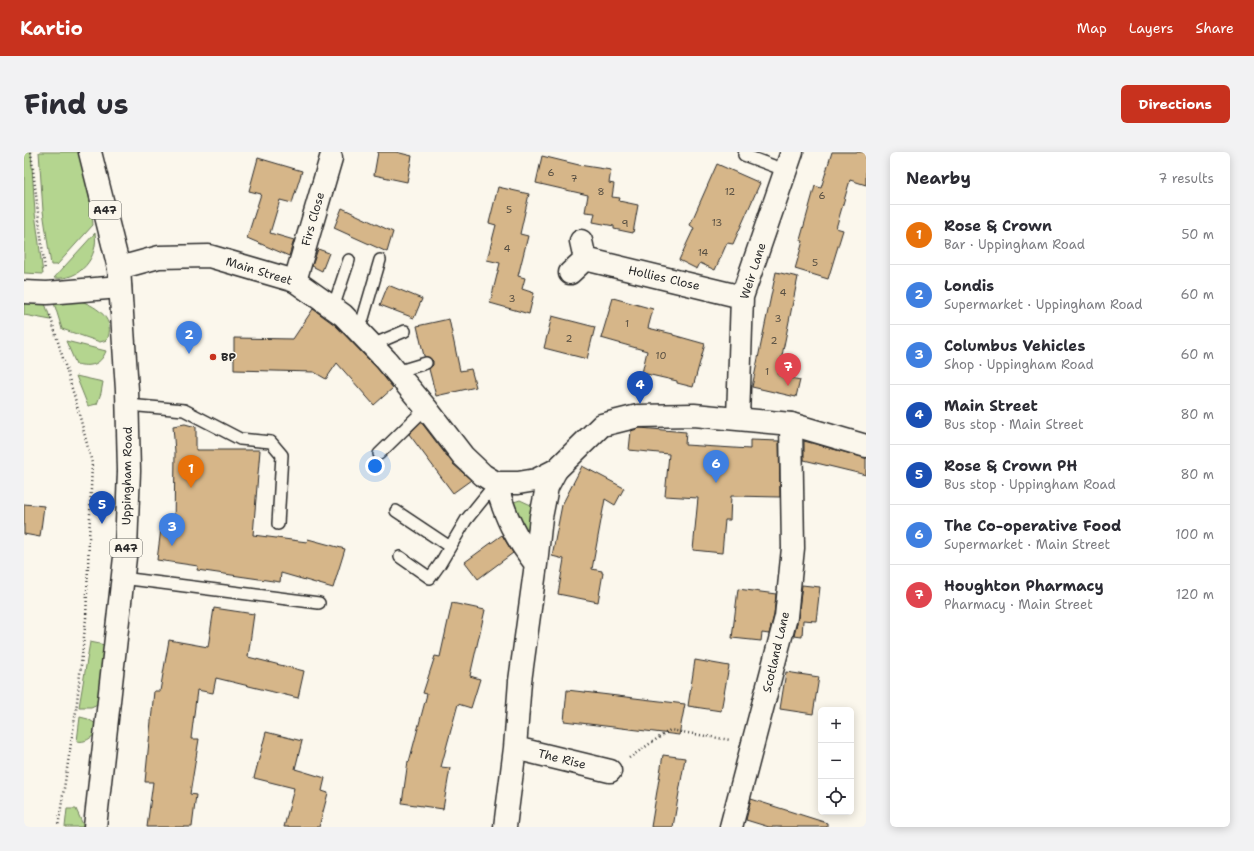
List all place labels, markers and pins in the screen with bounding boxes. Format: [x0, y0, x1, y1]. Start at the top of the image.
pin: 2 [176, 321, 202, 354]
place label: BP [221, 349, 237, 365]
marker: BP [208, 352, 218, 362]
pin: 7 [775, 353, 801, 386]
pin: 4 [627, 371, 653, 404]
pin: 6 [703, 450, 729, 483]
pin: 1 [178, 455, 204, 488]
pin: 5 [89, 491, 115, 524]
pin: 3 [159, 513, 185, 546]

